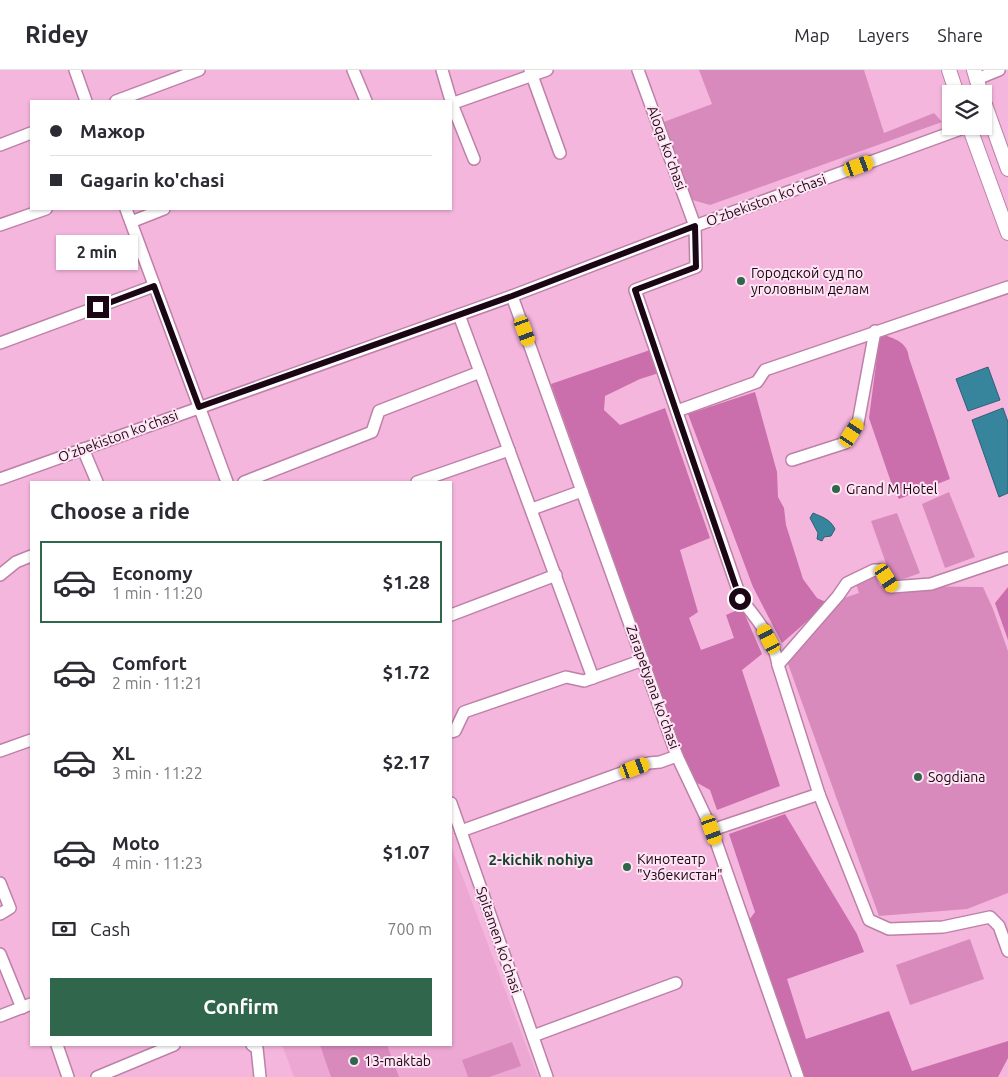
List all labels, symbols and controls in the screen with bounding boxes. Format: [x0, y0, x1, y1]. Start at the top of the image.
text: Ridey [25, 21, 88, 48]
text: Map [794, 25, 830, 45]
text: Layers [858, 25, 909, 45]
text: Share [937, 25, 983, 45]
map controls [942, 85, 992, 135]
button: layers [942, 85, 992, 135]
street label: Aloqa ko'chasi [644, 104, 690, 192]
text: Мажор [80, 120, 145, 142]
car [842, 154, 875, 178]
text: Gagarin ko'chasi [80, 169, 225, 191]
street label: O‘zbekiston ko‘chasi [704, 171, 828, 229]
callout: 2 min [57, 234, 139, 270]
text: 2 min [77, 243, 117, 261]
place label: Городской суд по уголовным делам [751, 265, 869, 297]
marker: Городской суд по уголовным делам [735, 275, 747, 287]
route end [87, 296, 109, 318]
car [512, 314, 537, 348]
street label: O‘zbekiston ko‘chasi [56, 407, 180, 465]
car [837, 416, 866, 450]
place label: Grand M Hotel [846, 481, 938, 497]
marker: Grand M Hotel [830, 483, 842, 495]
text: Choose a ride [50, 498, 190, 523]
icon: car [52, 560, 97, 605]
car [872, 561, 901, 595]
text: Economy [112, 562, 193, 584]
text: $1.28 [382, 571, 430, 593]
text: 1 min · 11:20 [112, 584, 203, 602]
route start [729, 588, 751, 610]
car [755, 622, 782, 656]
street label: Zarapetyana ko'chasi [623, 623, 683, 751]
icon: car [52, 650, 97, 695]
text: Comfort [112, 652, 187, 674]
text: $1.72 [382, 661, 430, 683]
text: 2 min · 11:21 [112, 674, 203, 692]
icon: car [52, 740, 97, 785]
text: XL [112, 742, 135, 764]
text: $2.17 [382, 751, 430, 773]
car [618, 756, 651, 780]
text: 3 min · 11:22 [112, 764, 203, 782]
place label: Sogdiana [928, 769, 986, 785]
marker: Sogdiana [912, 771, 924, 783]
car [700, 813, 723, 847]
icon: car [52, 830, 97, 875]
text: Moto [112, 832, 160, 854]
text: $1.07 [382, 841, 430, 863]
district label: 2-kichik nohiya [489, 851, 593, 868]
place label: Кинотеатр "Узбекистан" [637, 851, 723, 883]
text: 4 min · 11:23 [112, 854, 203, 872]
marker: Кинотеатр "Узбекистан" [621, 861, 633, 873]
street label: Spitamen ko'chasi [473, 885, 525, 995]
icon: cash [50, 915, 78, 943]
text: Cash [90, 918, 131, 940]
text: 700 m [387, 920, 432, 938]
button: Confirm [50, 978, 432, 1036]
place label: 13-maktab [364, 1053, 431, 1069]
marker: 13-maktab [348, 1055, 360, 1067]

